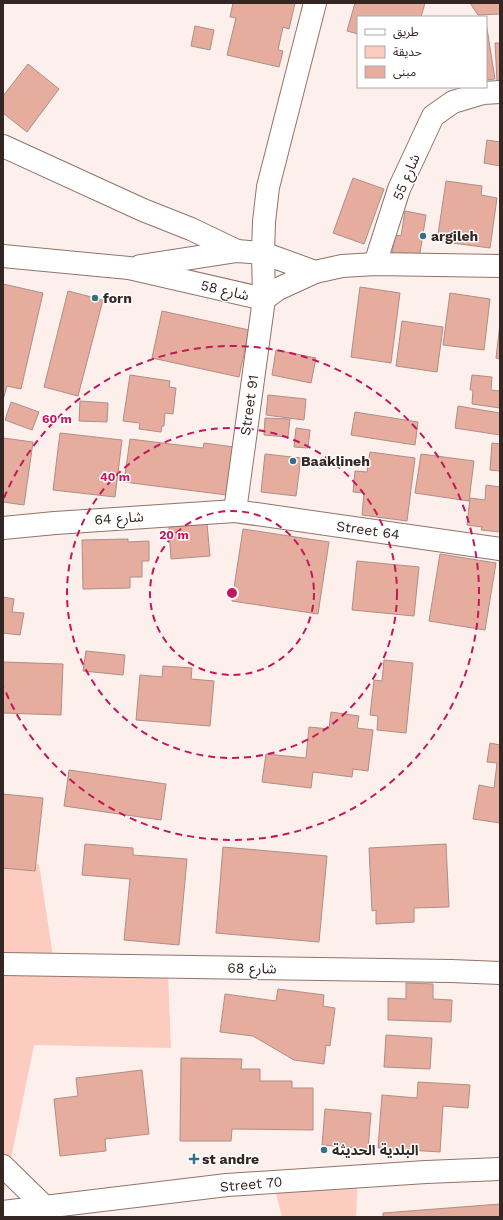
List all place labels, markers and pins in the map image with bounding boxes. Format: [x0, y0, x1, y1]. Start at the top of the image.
place label: argileh [431, 228, 478, 244]
marker: argileh [418, 231, 428, 241]
place label: forn [103, 290, 132, 306]
marker: forn [90, 293, 100, 303]
place label: Baaklineh [301, 453, 370, 469]
marker: Baaklineh [288, 456, 298, 466]
centre of rings [225, 586, 239, 600]
place label: البلدية الحديثة [332, 1142, 419, 1158]
marker: البلدية الحديثة [319, 1145, 329, 1155]
place label: st andre [202, 1151, 259, 1167]
marker: st andre [189, 1154, 199, 1164]

